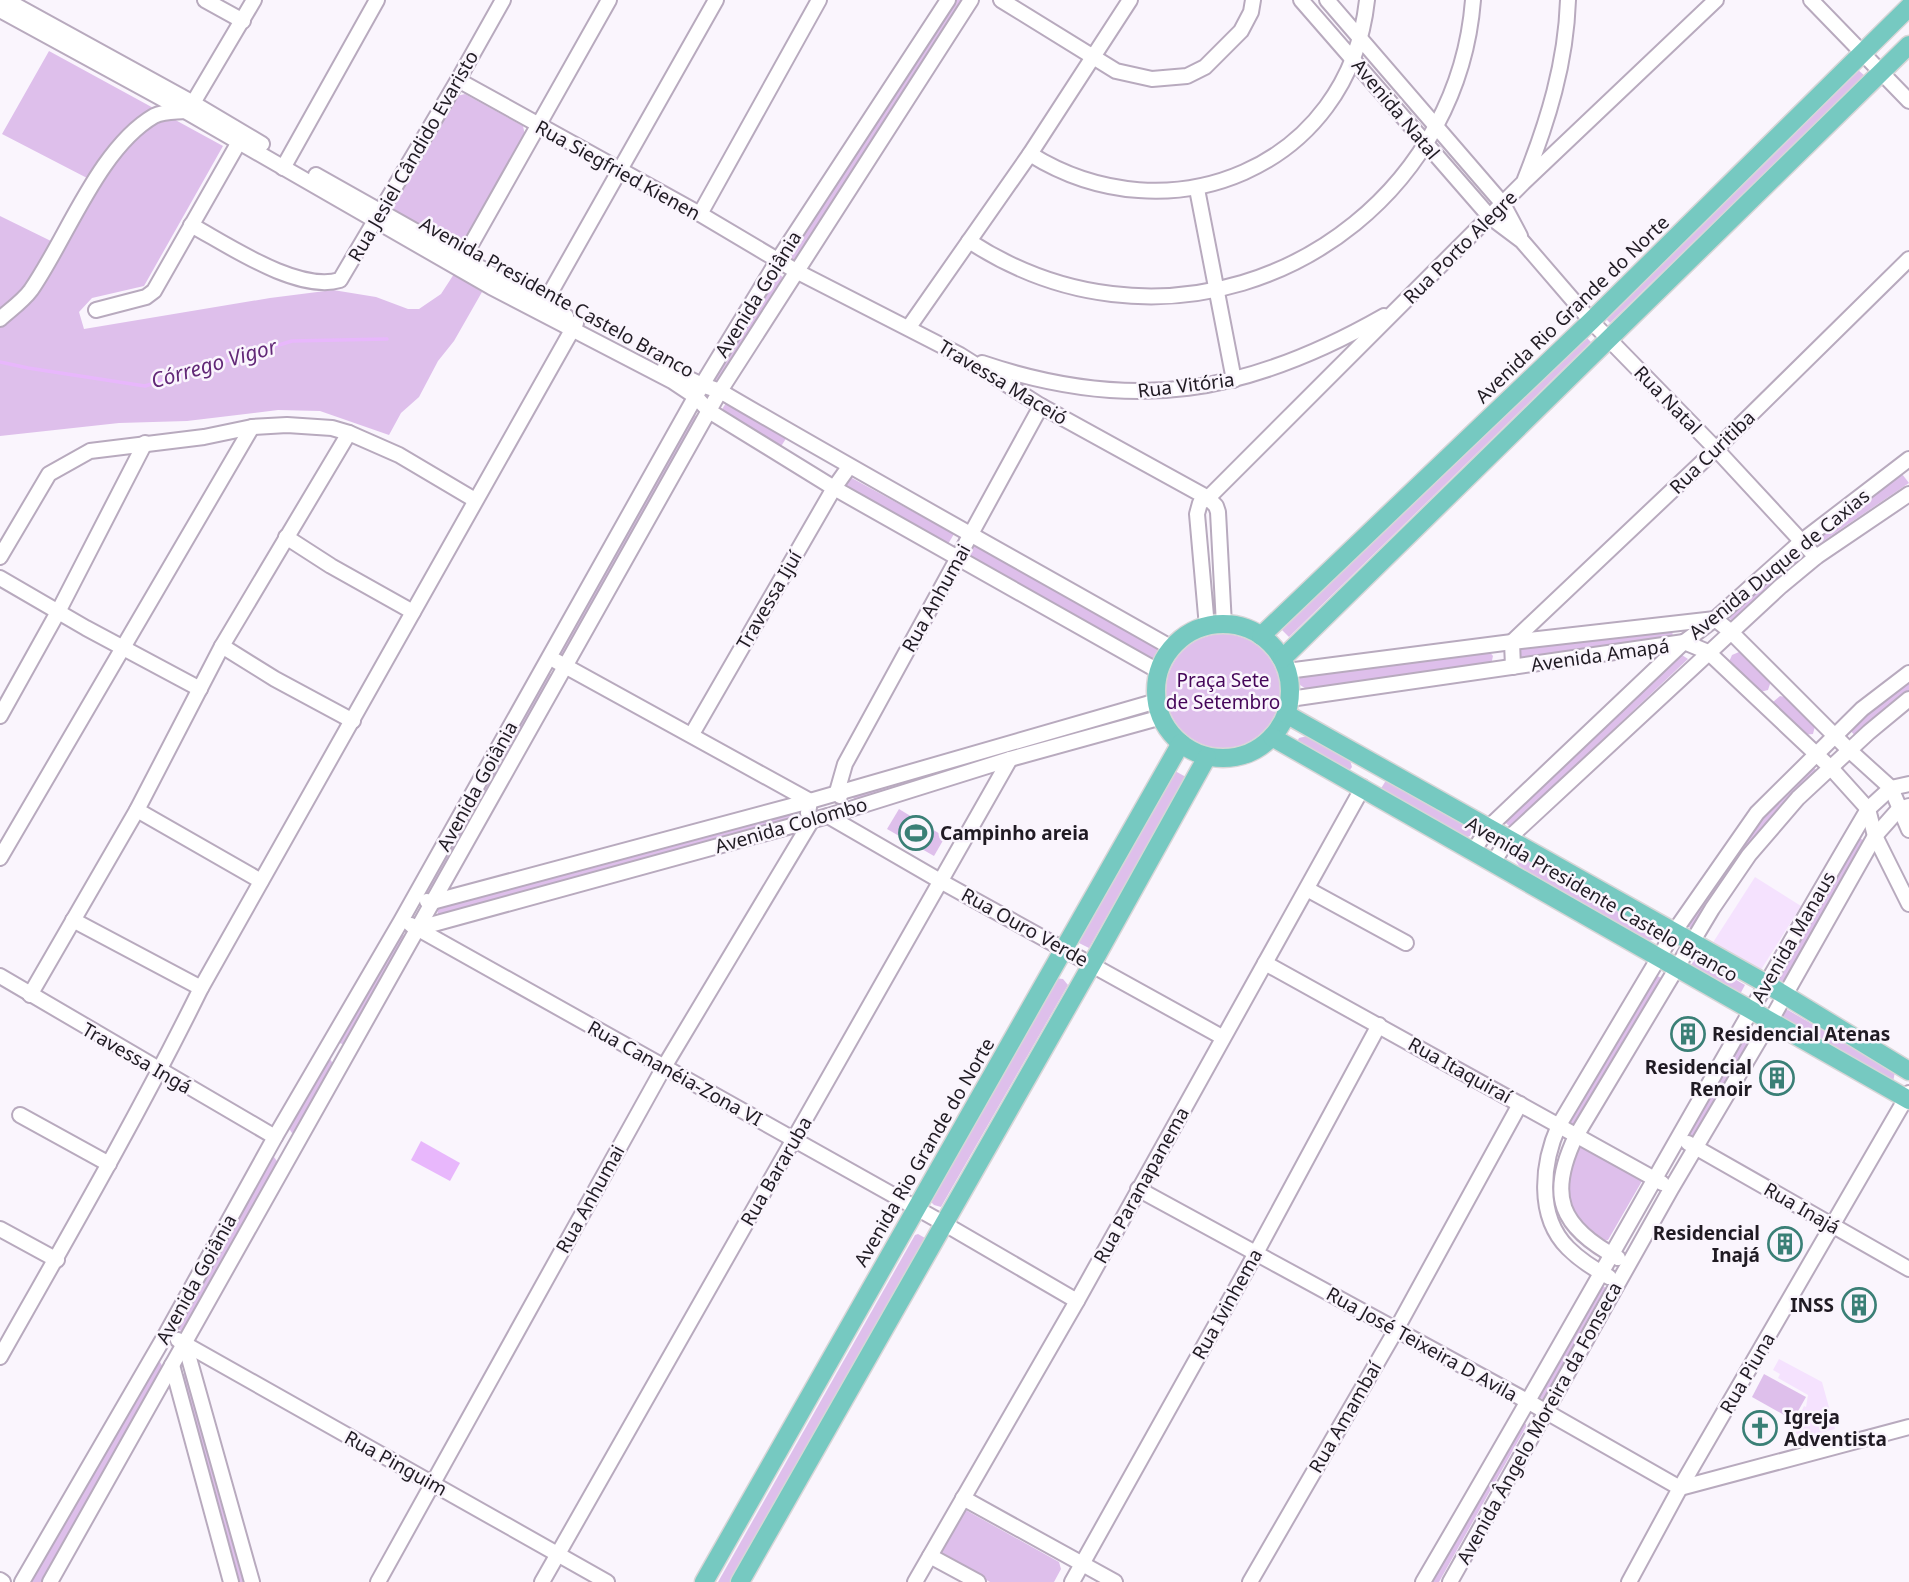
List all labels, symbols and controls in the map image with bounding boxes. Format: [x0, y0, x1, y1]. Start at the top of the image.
street label: Rua Jesiel Cândido Evaristo [342, 46, 484, 266]
street label: Avenida Natal [1346, 53, 1446, 165]
street label: Rua Siegfried Kienen [531, 114, 705, 226]
street label: Rua Porto Alegre [1397, 184, 1523, 310]
street label: Avenida Rio Grande do Norte [1469, 209, 1675, 409]
street label: Avenida Presidente Castelo Branco [415, 210, 699, 384]
street label: Avenida Goiânia [709, 226, 807, 362]
water label: Córrego Vigor [148, 331, 282, 394]
street label: Travessa Maceió [934, 333, 1072, 431]
street label: Rua Natal [1629, 360, 1707, 440]
street label: Rua Vitória [1136, 366, 1236, 404]
street label: Rua Curitiba [1663, 405, 1761, 499]
street label: Avenida Duque de Caxias [1683, 483, 1875, 645]
street label: Rua Anhumai [896, 539, 976, 657]
street label: Travessa Ijuí [730, 545, 808, 654]
street label: Avenida Amapá [1529, 632, 1671, 678]
park label: Praça Sete de Setembro [1166, 667, 1280, 715]
street label: Avenida Goiânia [431, 716, 523, 856]
street label: Avenida Colombo [712, 791, 870, 859]
street label: Avenida Presidente Castelo Branco [1461, 810, 1743, 988]
sports icon: Campinho areia [897, 814, 935, 852]
place label: Campinho areia [940, 820, 1089, 846]
street label: Avenida Manaus [1745, 867, 1841, 1007]
street label: Rua Ouro Verde [957, 881, 1093, 973]
street label: Rua Cananéia-Zona VI [583, 1014, 767, 1132]
building icon: Residencial Atenas [1669, 1015, 1707, 1053]
street label: Travessa Ingá [77, 1016, 197, 1100]
place label: Residencial Atenas [1712, 1021, 1890, 1047]
street label: Rua Itaquiraí [1404, 1031, 1517, 1110]
street label: Avenida Rio Grande do Norte [848, 1033, 1000, 1271]
place label: Residencial Renoir [1645, 1054, 1752, 1102]
building icon: Residencial Renoir [1758, 1059, 1796, 1097]
street label: Rua Paranapanema [1087, 1102, 1195, 1268]
street label: Rua Bararuba [734, 1112, 818, 1230]
street label: Rua Anhumai [550, 1140, 630, 1258]
street label: Rua Inajá [1759, 1176, 1845, 1240]
street label: Avenida Goiânia [150, 1209, 242, 1349]
place label: Residencial Inajá [1653, 1220, 1760, 1268]
building icon: Residencial Inajá [1766, 1225, 1804, 1263]
street label: Rua Ivinhema [1186, 1244, 1268, 1364]
street label: Avenida Ângelo Moreira da Fonseca [1450, 1277, 1628, 1569]
street label: Rua José Teixeira D Avila [1322, 1281, 1522, 1407]
building icon: INSS [1840, 1286, 1878, 1324]
place label: INSS [1790, 1292, 1834, 1318]
street label: Rua Piuna [1713, 1328, 1781, 1418]
street label: Rua Amambaí [1303, 1356, 1388, 1478]
place label: Igreja Adventista [1784, 1404, 1887, 1452]
church icon: Igreja Adventista [1741, 1409, 1779, 1447]
street label: Rua Pinguim [340, 1424, 452, 1502]

